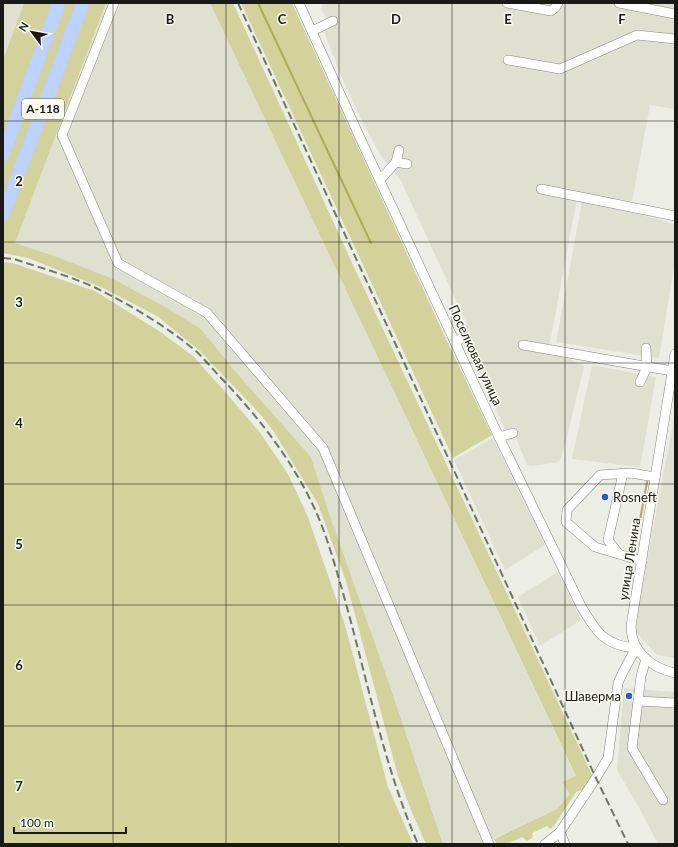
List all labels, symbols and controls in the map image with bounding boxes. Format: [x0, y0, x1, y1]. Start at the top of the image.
text: B [166, 11, 175, 27]
text: C [278, 11, 287, 27]
text: D [391, 11, 401, 27]
text: E [504, 11, 512, 27]
text: F [618, 11, 626, 27]
north arrow [12, 12, 52, 52]
text: N [15, 19, 31, 33]
road number: А-118 [22, 99, 64, 119]
text: 2 [15, 173, 23, 189]
text: 3 [15, 294, 23, 310]
street label: Поселковая улица [446, 302, 506, 408]
text: 4 [15, 415, 23, 431]
place label: Rosneft [613, 489, 657, 505]
marker: Rosneft [600, 492, 610, 502]
street label: улица Ленина [615, 517, 643, 601]
text: 5 [15, 536, 23, 552]
text: 6 [15, 657, 23, 673]
place label: Шаверма [565, 688, 621, 704]
marker: Шаверма [624, 691, 634, 701]
text: 7 [15, 778, 23, 794]
scale bar [14, 809, 126, 835]
text: 100 m [20, 815, 54, 830]

